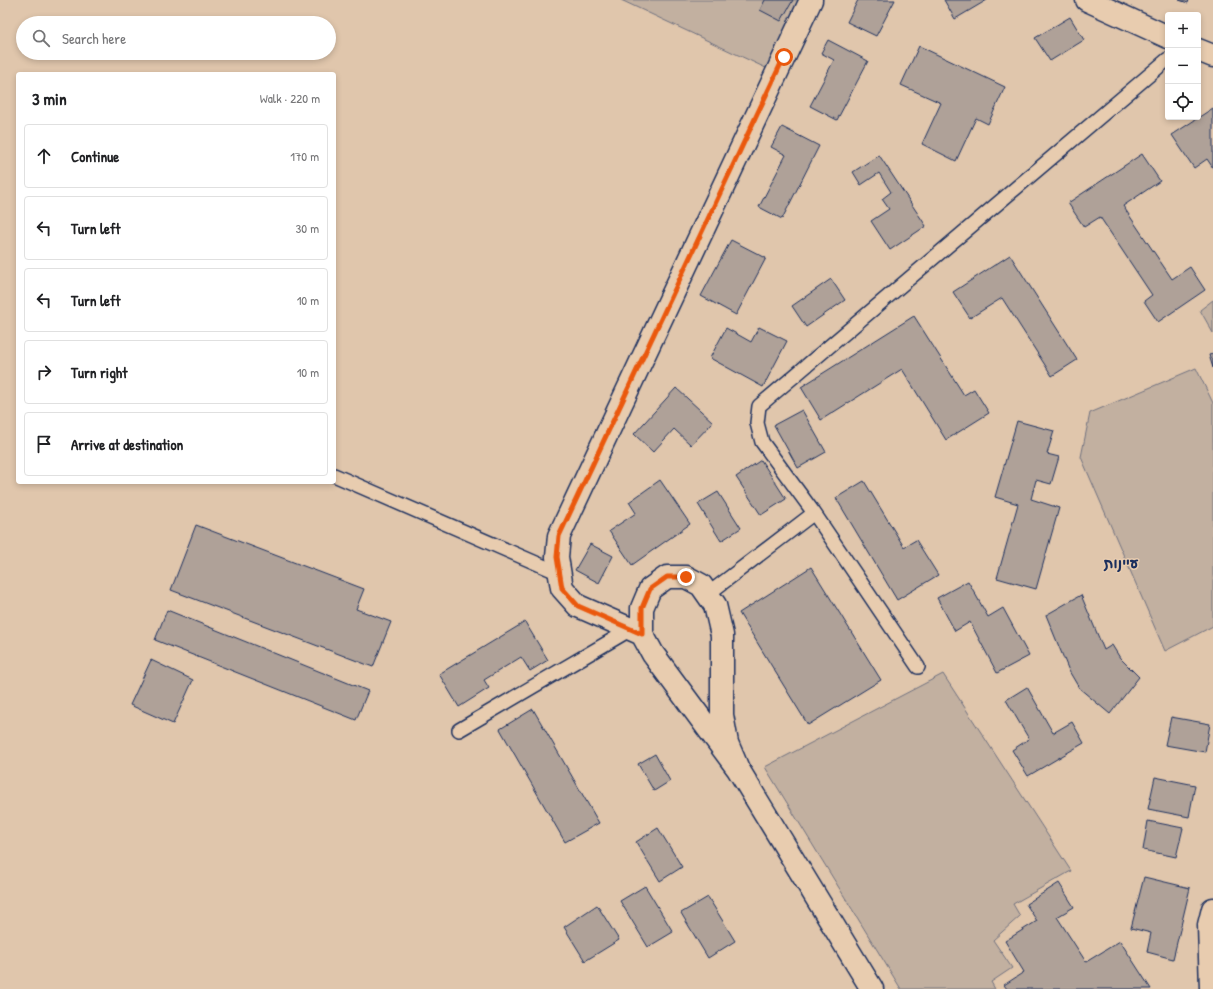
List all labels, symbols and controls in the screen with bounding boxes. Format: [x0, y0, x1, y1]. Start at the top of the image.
map controls [1165, 12, 1201, 120]
button: + [1165, 12, 1201, 48]
search box [16, 16, 336, 60]
icon: search [30, 27, 52, 49]
text: Search here [62, 28, 126, 49]
route start [775, 48, 793, 66]
button: − [1165, 48, 1201, 84]
button: locate [1165, 84, 1201, 120]
text: 3 min [32, 87, 67, 110]
text: Walk · 220 m [260, 89, 320, 107]
icon: ahead [33, 145, 55, 167]
text: Continue [71, 146, 119, 167]
text: 170 m [290, 147, 319, 165]
icon: left [33, 217, 55, 239]
text: Turn left [71, 218, 121, 239]
text: 30 m [296, 219, 319, 237]
icon: left [33, 289, 55, 311]
text: Turn left [71, 290, 121, 311]
text: 10 m [297, 291, 319, 309]
icon: right [33, 361, 55, 383]
text: Turn right [71, 362, 127, 383]
text: 10 m [297, 363, 319, 381]
icon: arrive [33, 433, 55, 455]
text: Arrive at destination [71, 434, 183, 455]
district label: עיינות [1104, 553, 1139, 572]
route end [677, 568, 695, 586]

